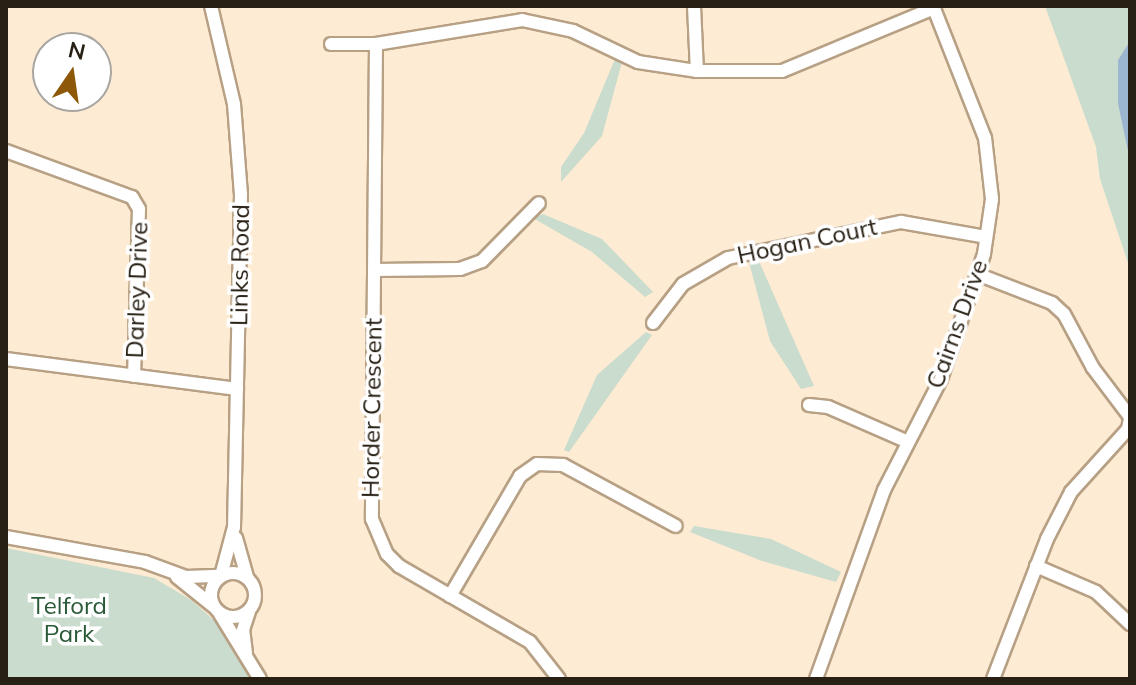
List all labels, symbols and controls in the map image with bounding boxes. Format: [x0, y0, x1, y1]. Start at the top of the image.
north arrow [32, 32, 112, 112]
text: N [66, 35, 88, 66]
street label: Links Road [225, 204, 255, 326]
street label: Hogan Court [734, 212, 880, 270]
street label: Darley Drive [120, 221, 154, 359]
street label: Cairns Drive [920, 256, 994, 392]
street label: Horder Crescent [356, 318, 388, 498]
park label: Telford Park [31, 592, 107, 648]

